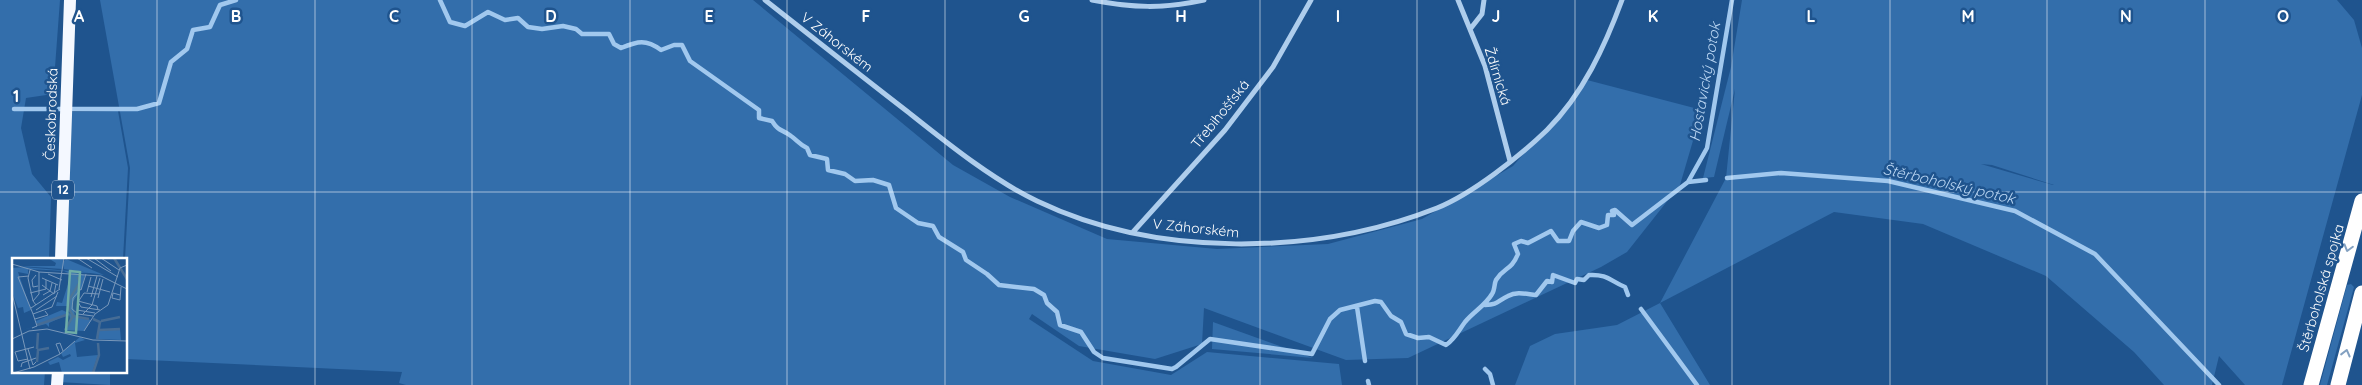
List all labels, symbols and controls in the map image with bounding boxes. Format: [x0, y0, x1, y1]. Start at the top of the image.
text: A [74, 6, 85, 26]
text: B [231, 6, 241, 26]
text: C [389, 6, 399, 26]
text: D [545, 6, 557, 26]
text: E [704, 6, 714, 26]
text: F [862, 6, 871, 26]
text: G [1018, 6, 1030, 26]
text: H [1175, 6, 1187, 26]
text: I [1336, 6, 1340, 26]
text: J [1492, 6, 1500, 26]
text: K [1648, 6, 1658, 26]
text: L [1807, 6, 1816, 26]
text: M [1961, 6, 1975, 26]
text: N [2120, 6, 2132, 26]
text: O [2277, 6, 2289, 26]
street label: V Záhorském [797, 8, 877, 76]
water label: Hostavický potok [1685, 19, 1725, 143]
street label: Ždírnická [1481, 45, 1515, 107]
street label: Českobrodská [40, 68, 62, 160]
street label: Třebihošťská [1187, 76, 1253, 152]
text: 1 [13, 86, 19, 106]
water label: Štěrboholský potok [1881, 159, 2019, 208]
road number: 12 [52, 180, 74, 200]
street label: V Záhorském [1152, 215, 1240, 241]
street label: Štěrboholská spojka [2294, 222, 2348, 354]
one-way arrow [2344, 243, 2354, 251]
inset map [12, 258, 128, 372]
one-way arrow [2340, 348, 2351, 357]

